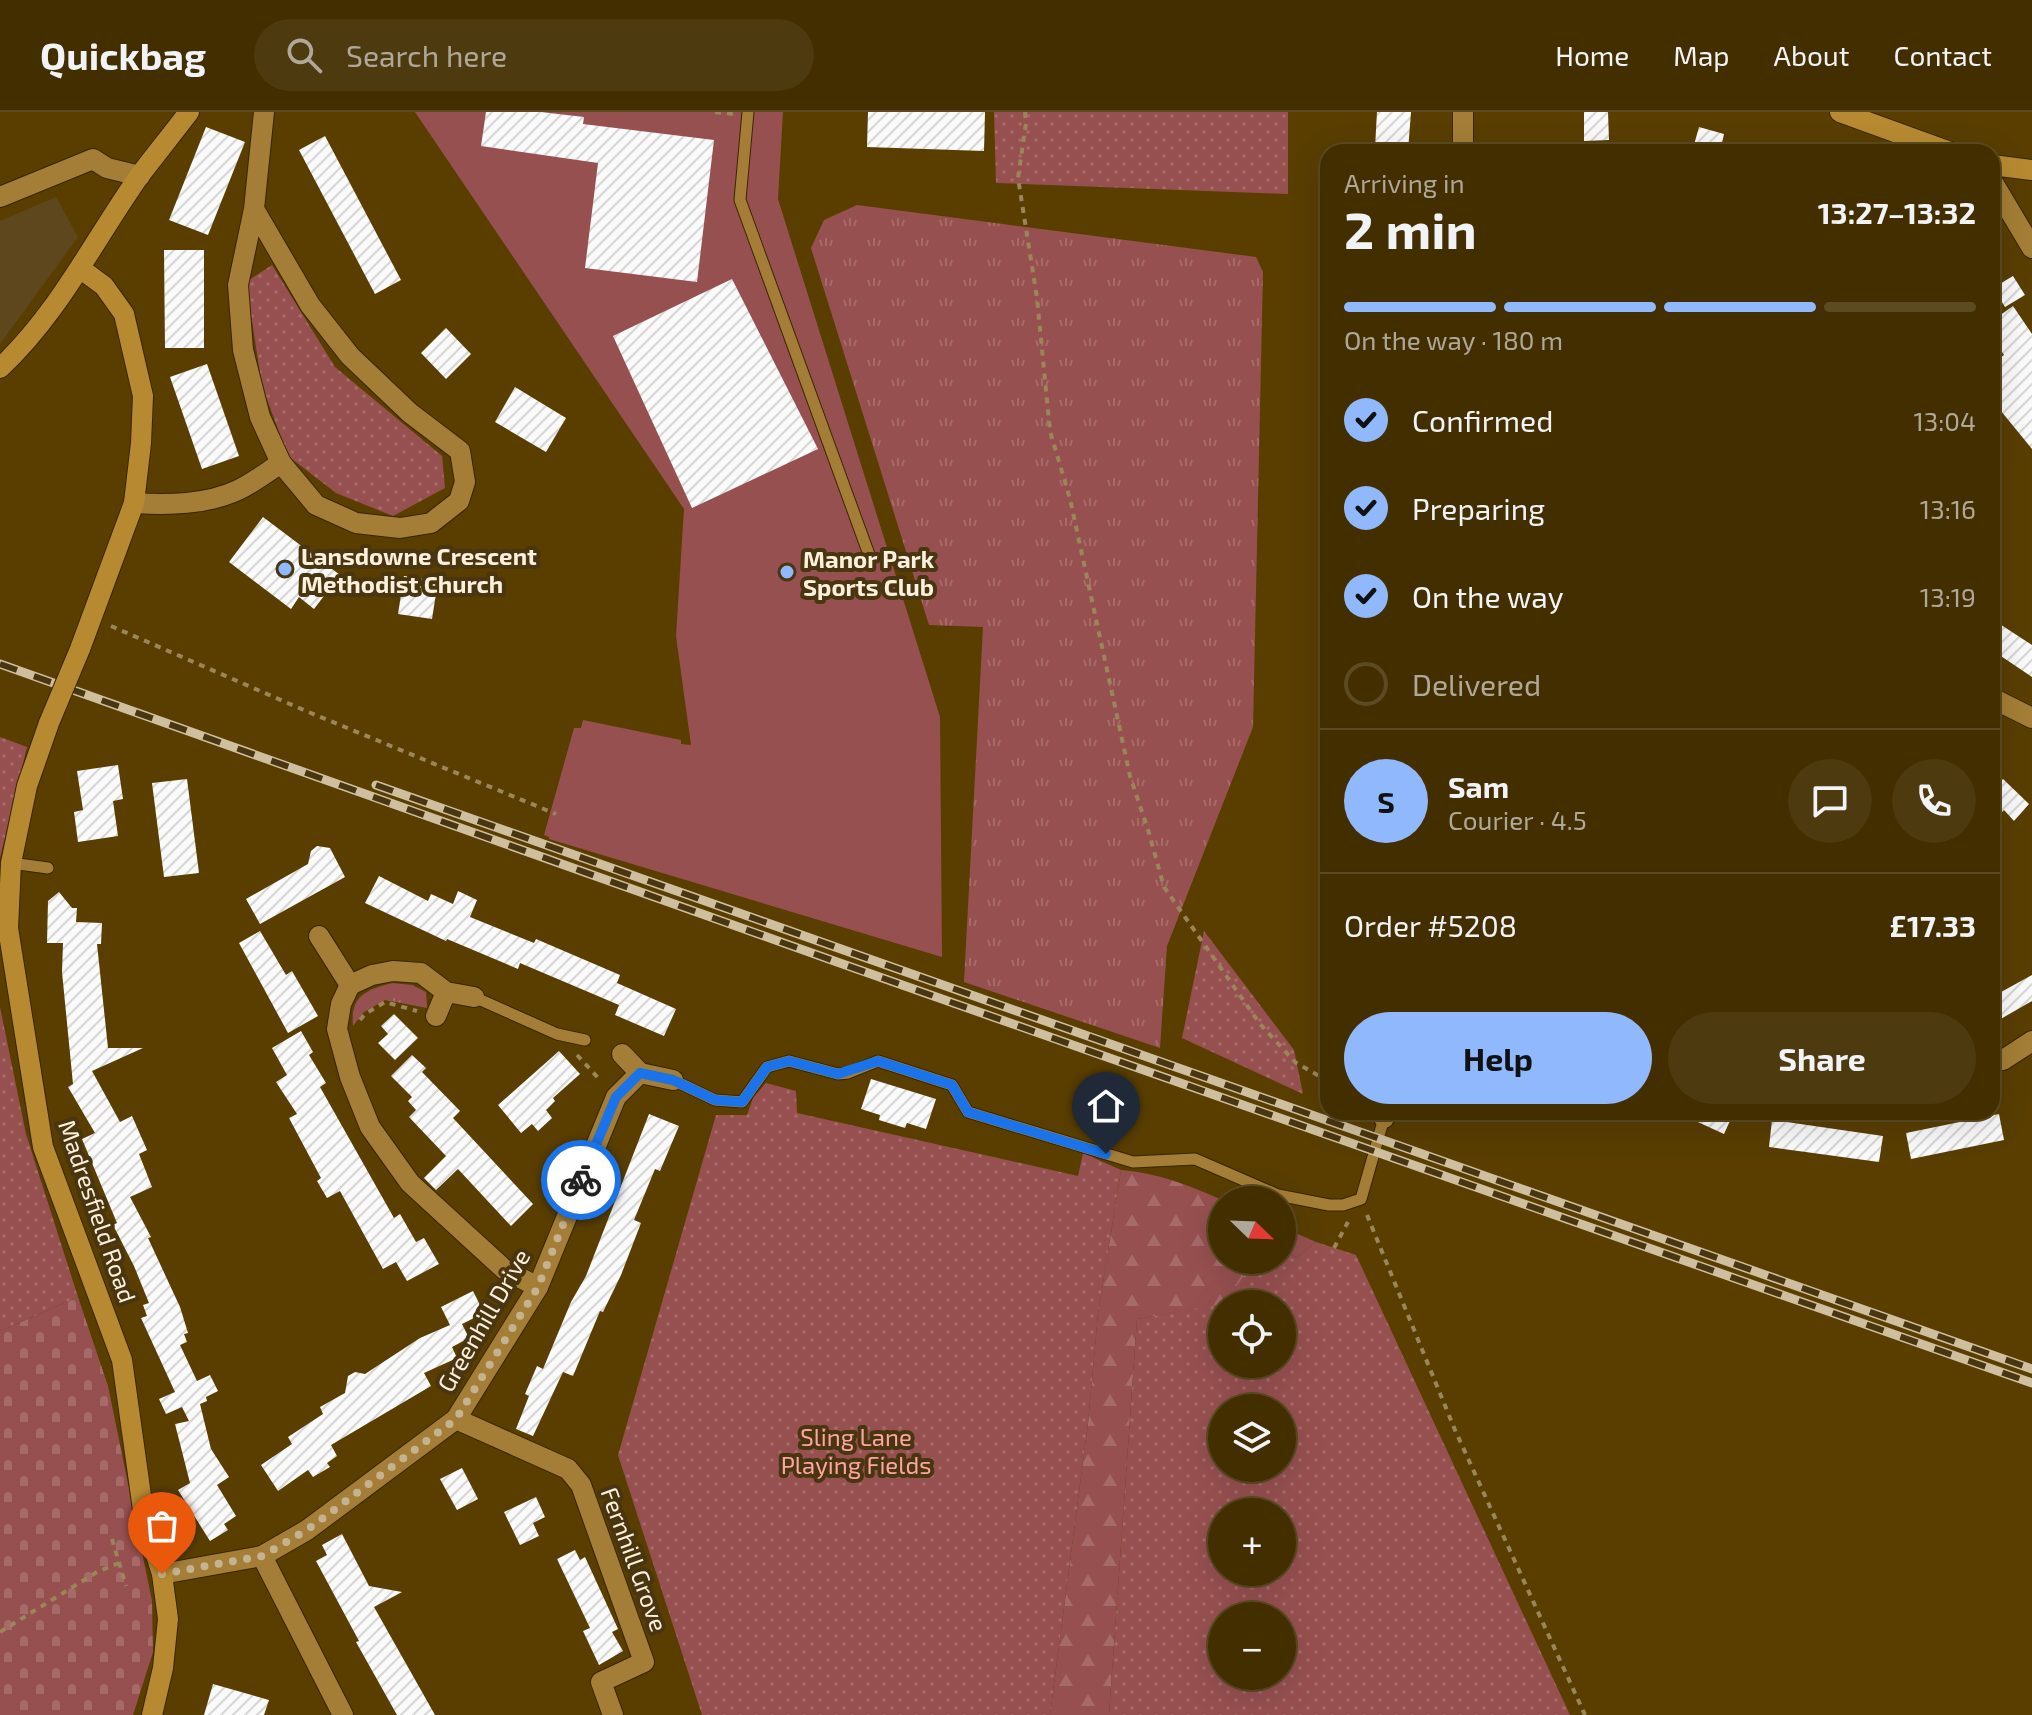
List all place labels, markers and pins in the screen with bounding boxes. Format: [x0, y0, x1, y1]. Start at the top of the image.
place label: Lansdowne Crescent Methodist Church [301, 541, 537, 598]
place label: Manor Park Sports Club [803, 544, 935, 601]
marker: Lansdowne Crescent Methodist Church [276, 560, 294, 578]
marker: Manor Park Sports Club [778, 563, 796, 581]
pin [1072, 1072, 1140, 1154]
pin [128, 1492, 196, 1574]

